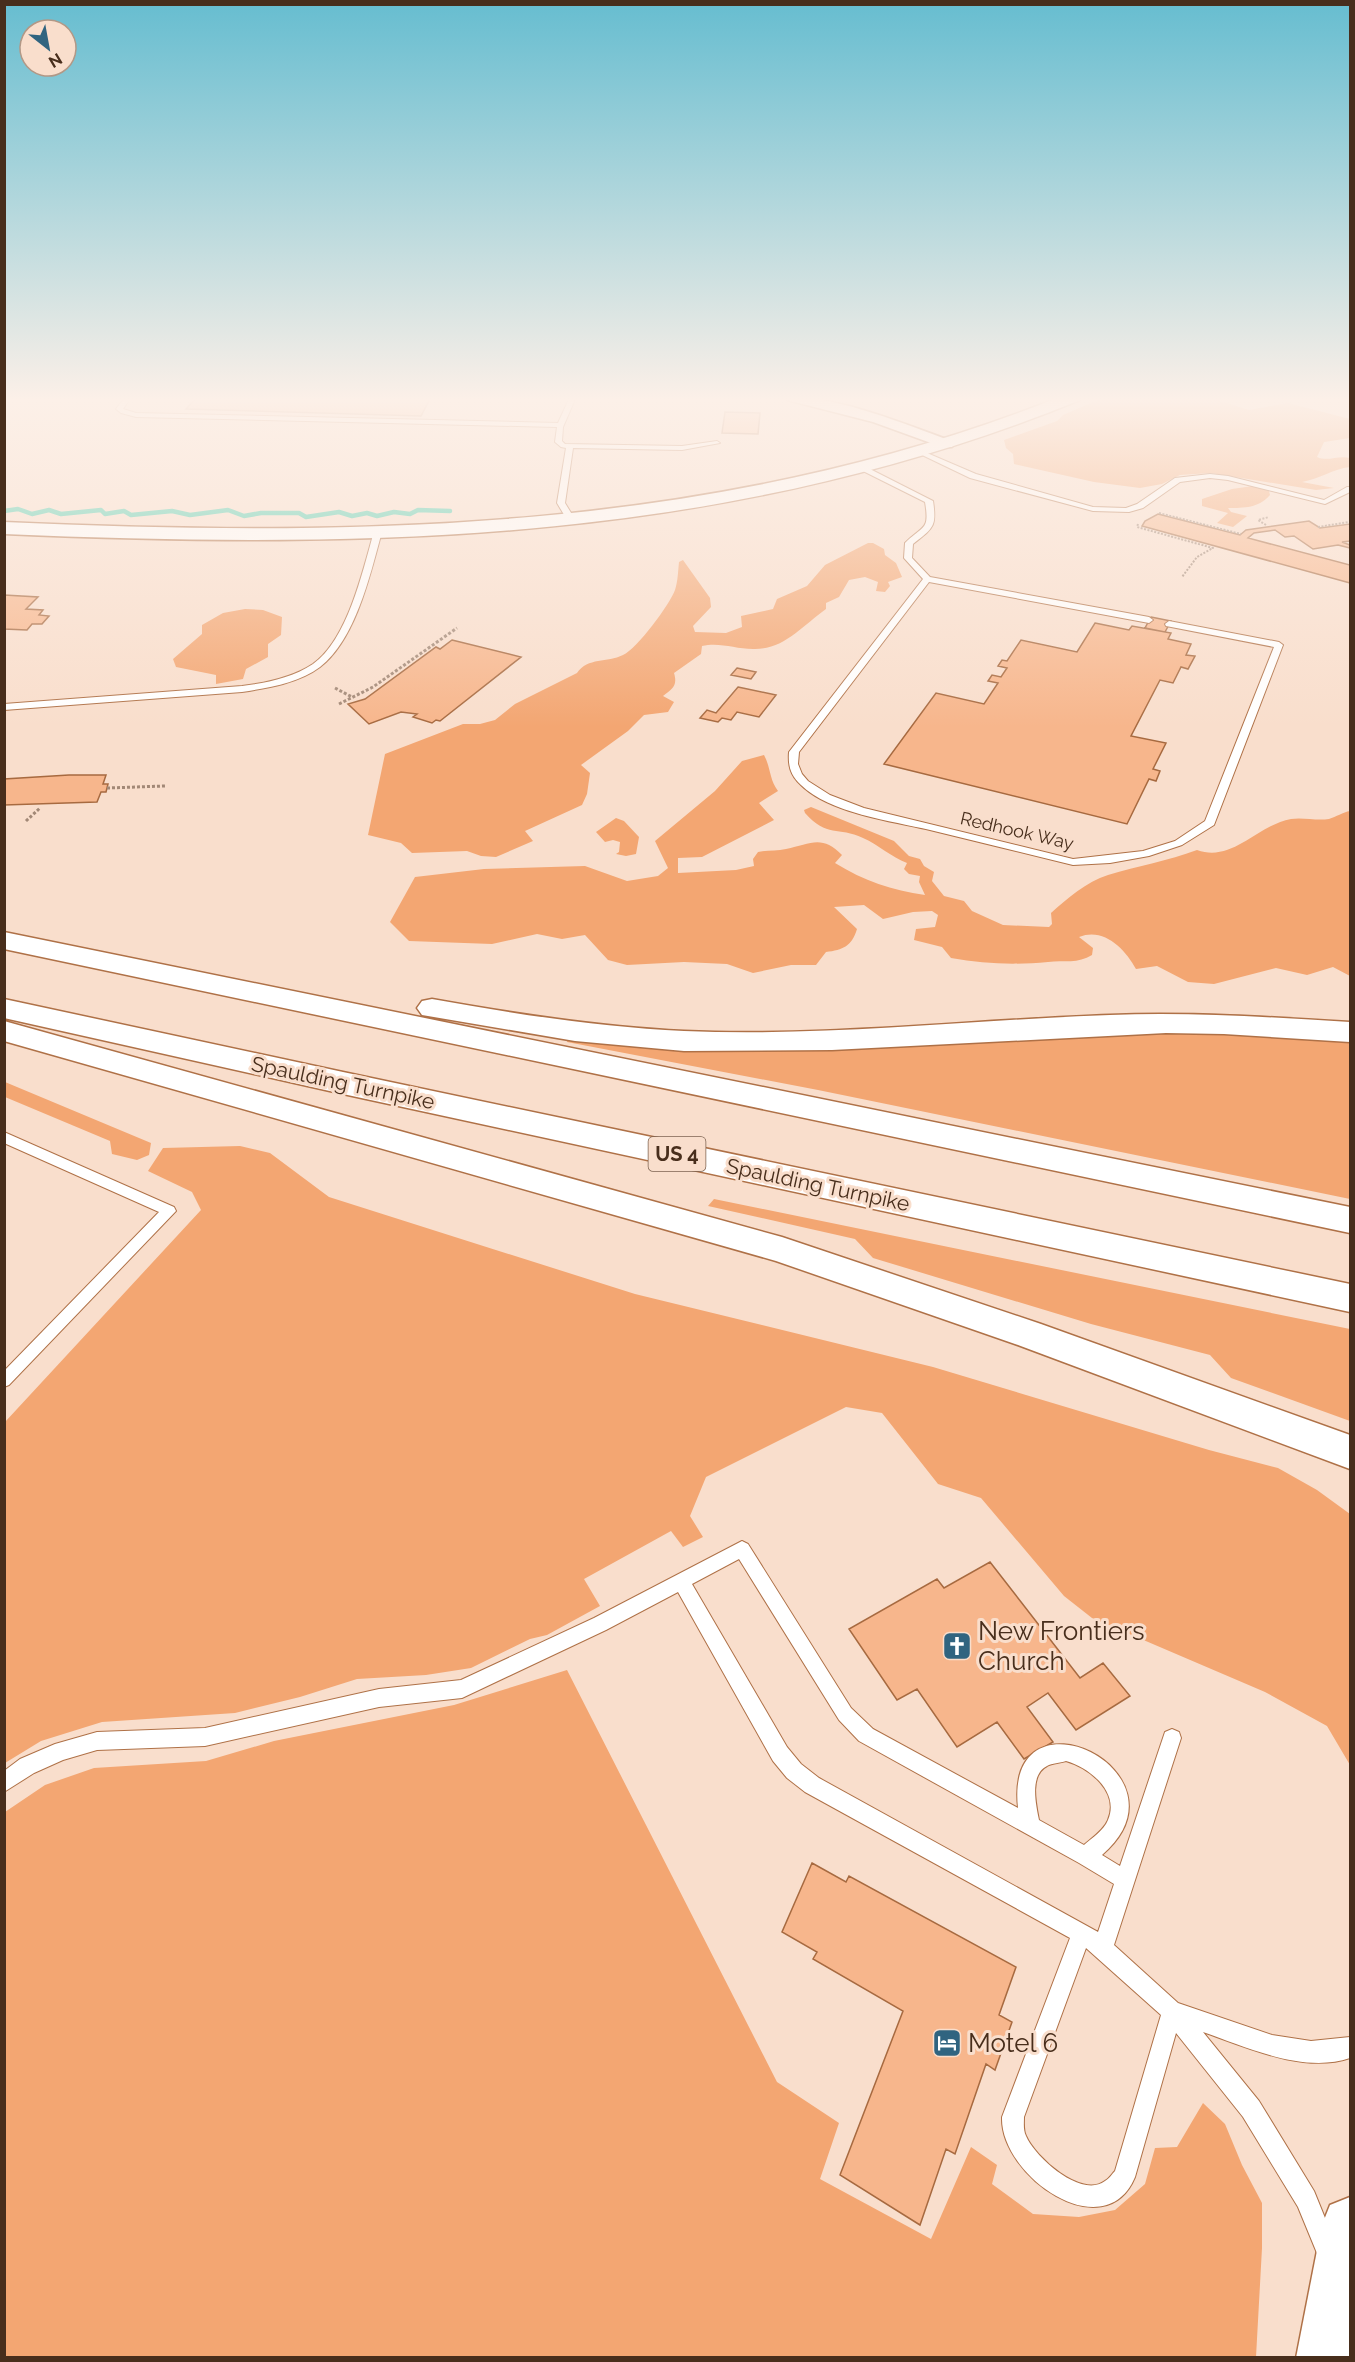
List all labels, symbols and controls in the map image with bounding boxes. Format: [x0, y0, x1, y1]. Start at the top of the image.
north arrow [18, 18, 78, 78]
text: N [45, 49, 66, 72]
street label: Redhook Way [958, 807, 1076, 854]
street label: Spaulding Turnpike [249, 1051, 437, 1114]
road number: US 4 [648, 1137, 706, 1171]
street label: Spaulding Turnpike [724, 1153, 912, 1216]
place label: New Frontiers Church [978, 1616, 1145, 1676]
church icon: New Frontiers Church [941, 1630, 973, 1662]
hotel icon: Motel 6 [931, 2027, 963, 2059]
place label: Motel 6 [968, 2028, 1058, 2058]

